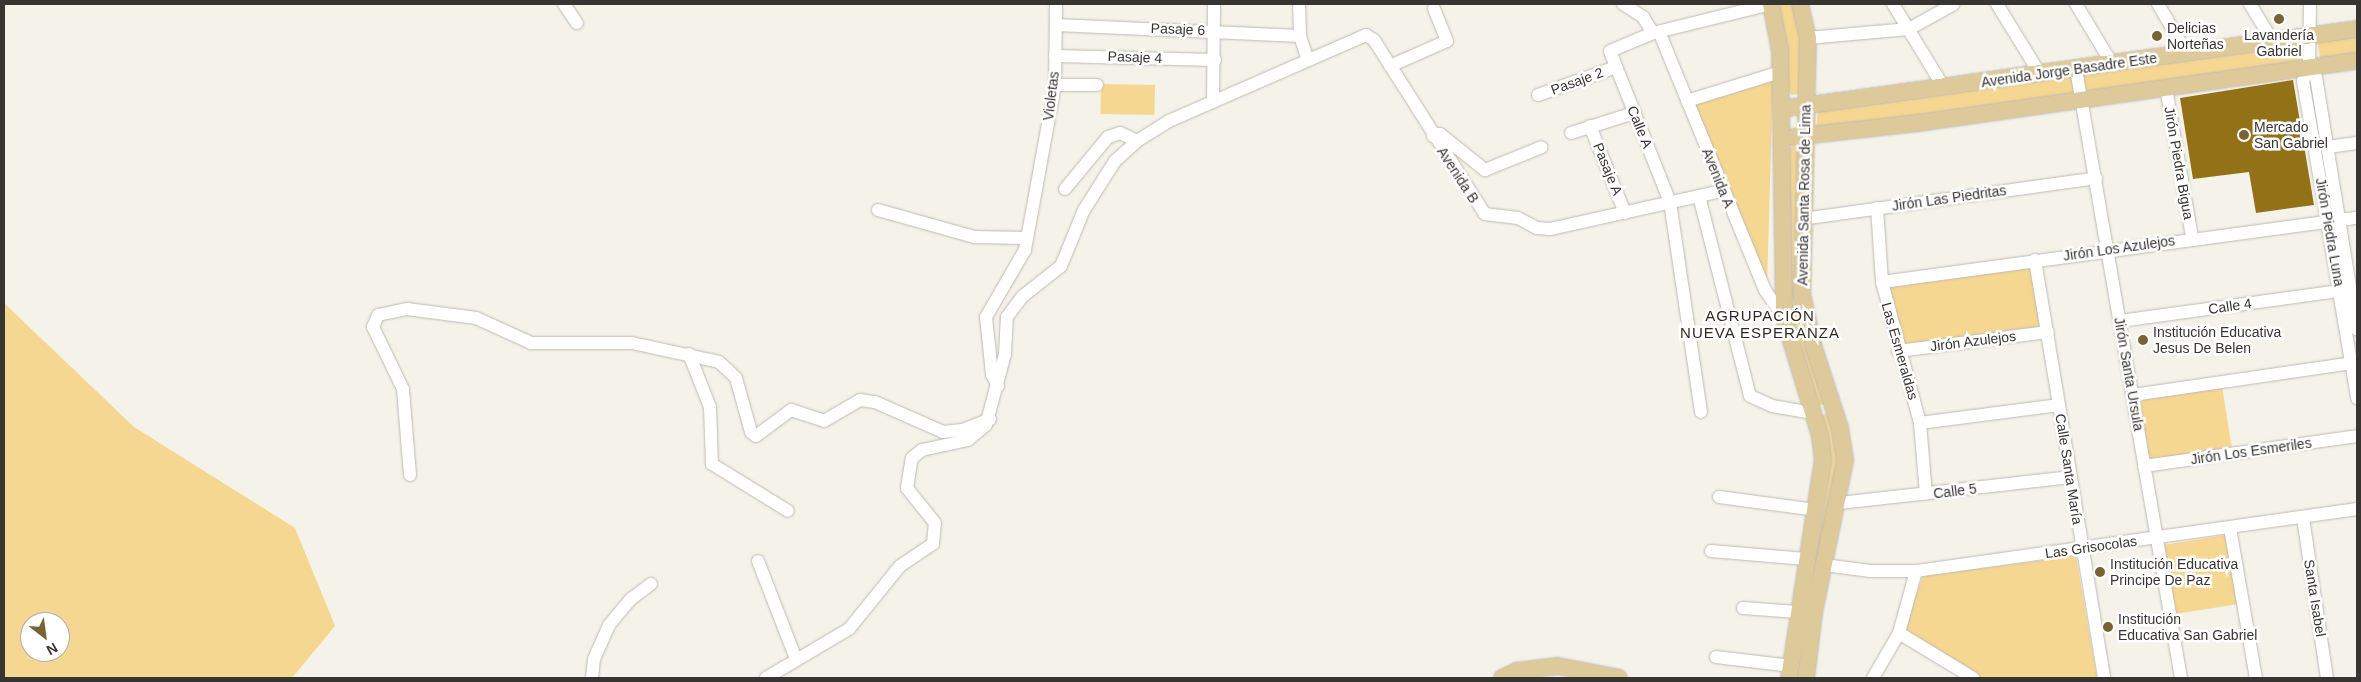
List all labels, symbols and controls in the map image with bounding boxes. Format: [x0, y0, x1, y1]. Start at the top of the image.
marker: Lavandería Gabriel [2273, 13, 2285, 25]
street label: Pasaje 6 [1150, 20, 1206, 38]
place label: Delicias Norteñas [2167, 20, 2224, 52]
place label: Lavandería Gabriel [2244, 27, 2314, 59]
marker: Delicias Norteñas [2151, 30, 2163, 42]
street label: Pasaje 4 [1107, 48, 1163, 66]
street label: Avenida Jorge Basadre Este [1980, 49, 2158, 91]
street label: Pasaje 2 [1549, 64, 1605, 98]
street label: Violetas [1040, 70, 1062, 122]
street label: Calle A [1624, 103, 1656, 151]
street label: Avenida Santa Rosa de Lima [1794, 104, 1814, 286]
street label: Jirón Piedra Bigua [2161, 105, 2197, 221]
place label: Mercado San Gabriel [2254, 119, 2328, 152]
marker: Mercado San Gabriel [2238, 129, 2250, 141]
street label: Pasaje A [1590, 140, 1626, 198]
street label: Avenida B [1434, 144, 1482, 206]
street label: Avenida A [1698, 145, 1738, 211]
street label: Jirón Piedra Luna [2312, 177, 2348, 287]
street label: Jirón Las Piedritas [1891, 182, 2007, 214]
street label: Jirón Los Azulejos [2062, 232, 2176, 264]
street label: Calle 4 [2207, 295, 2253, 317]
street label: Las Esmeraldas [1878, 300, 1922, 402]
district label: AGRUPACIÓN NUEVA ESPERANZA [1678, 306, 1842, 341]
street label: Jirón Santa Ursula [2111, 316, 2147, 432]
place label: Institución Educativa Jesus De Belen [2153, 324, 2281, 357]
street label: Jirón Azulejos [1929, 327, 2017, 355]
marker: Institución Educativa Jesus De Belen [2137, 334, 2149, 346]
street label: Calle Santa María [2052, 412, 2086, 526]
street label: Jirón Los Esmeriles [2189, 434, 2313, 468]
street label: Calle 5 [1932, 480, 1978, 502]
street label: Las Grisocolas [2044, 532, 2138, 562]
place label: Institución Educativa Principe De Paz [2110, 556, 2238, 588]
street label: Santa Isabel [2301, 558, 2329, 638]
marker: Institución Educativa Principe De Paz [2094, 566, 2106, 578]
place label: Institución Educativa San Gabriel [2118, 611, 2257, 644]
north arrow [20, 612, 70, 662]
marker: Institución Educativa San Gabriel [2102, 621, 2114, 633]
text: N [44, 640, 60, 659]

